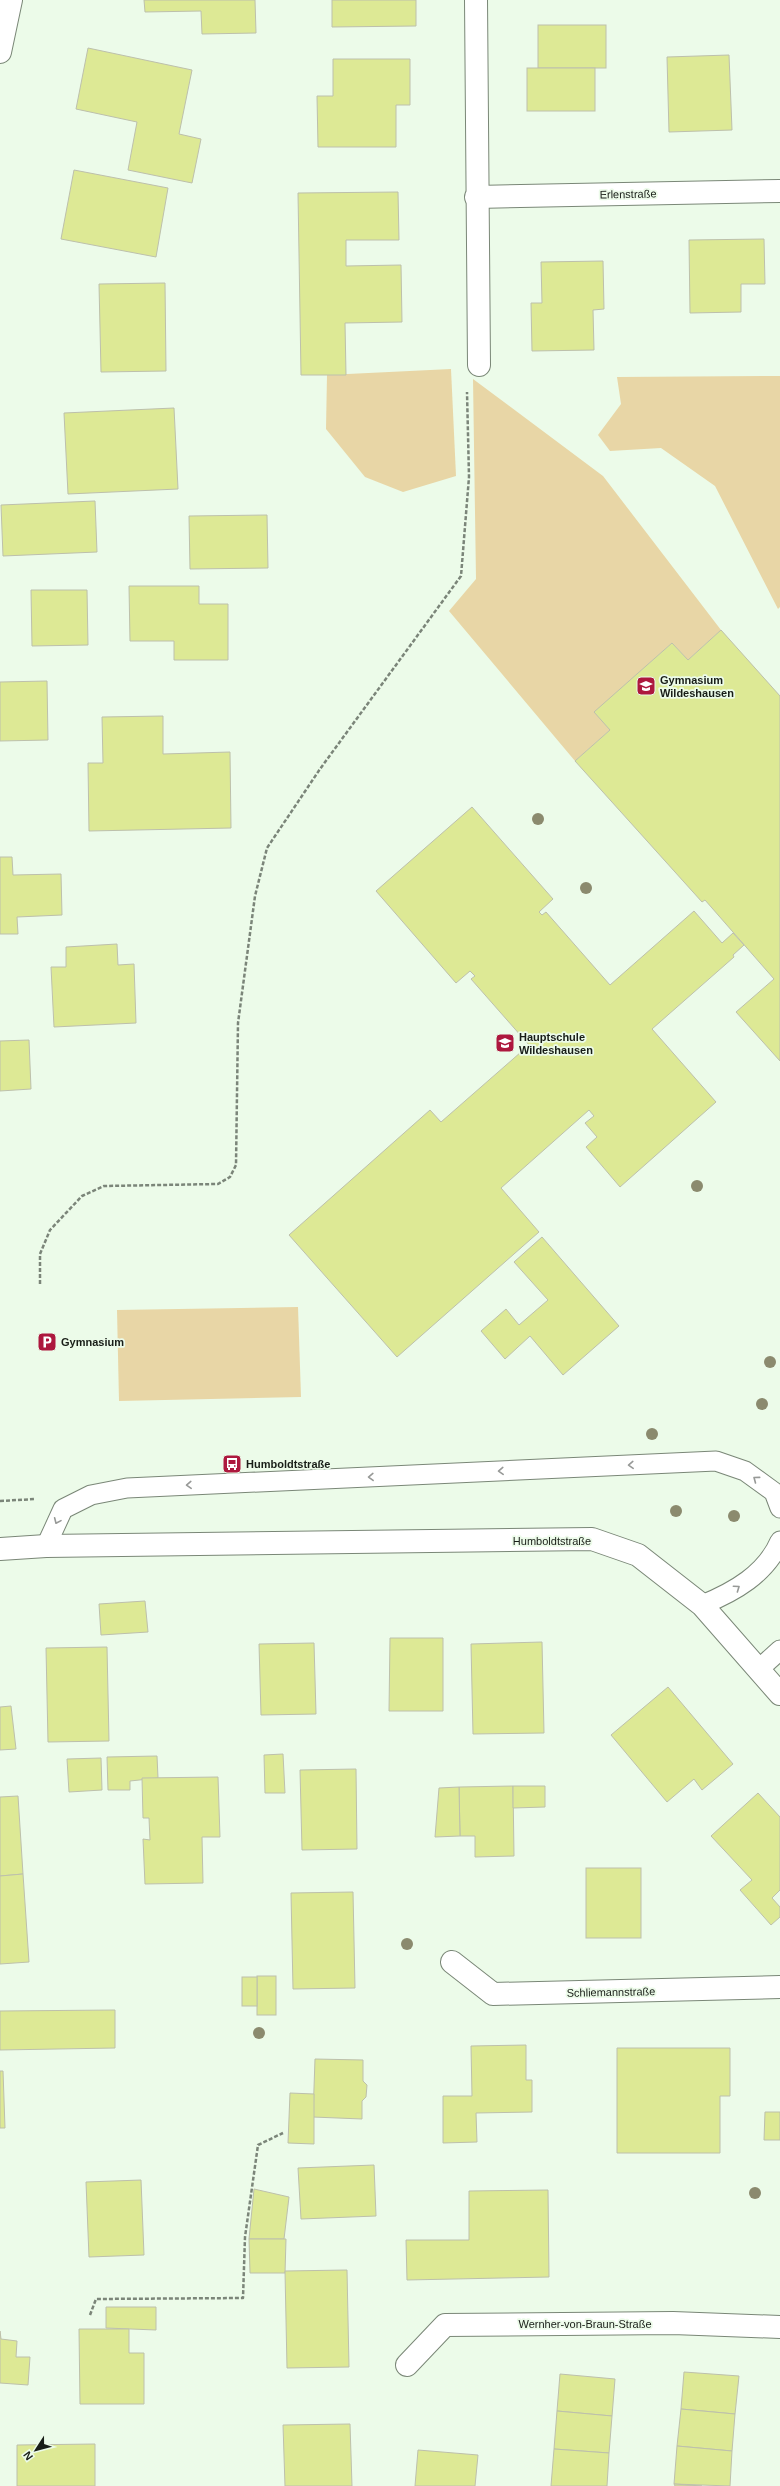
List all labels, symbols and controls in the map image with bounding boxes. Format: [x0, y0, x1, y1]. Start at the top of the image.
street label: Erlenstraße [599, 188, 657, 200]
place label: Gymnasium Wildeshausen [660, 674, 734, 699]
school or university icon: Gymnasium Wildeshausen [635, 675, 657, 697]
place label: Hauptschule Wildeshausen [519, 1031, 593, 1056]
school or university icon: Hauptschule Wildeshausen [494, 1032, 516, 1054]
parking icon: Gymnasium [36, 1331, 58, 1353]
place label: Gymnasium [61, 1336, 124, 1348]
bus stop icon: Humboldtstraße [221, 1453, 243, 1475]
place label: Humboldtstraße [246, 1458, 330, 1470]
one-way arrow [628, 1460, 634, 1469]
one-way arrow [498, 1467, 504, 1476]
one-way arrow [368, 1473, 374, 1482]
one-way arrow [754, 1477, 761, 1484]
one-way arrow [186, 1481, 192, 1489]
one-way arrow [54, 1517, 62, 1525]
street label: Humboldtstraße [513, 1535, 591, 1547]
one-way arrow [732, 1586, 739, 1593]
street label: Schliemannstraße [567, 1985, 655, 1999]
street label: Wernher-von-Braun-Straße [518, 2318, 652, 2330]
north arrow [16, 2430, 56, 2470]
text: N [21, 2449, 35, 2463]

